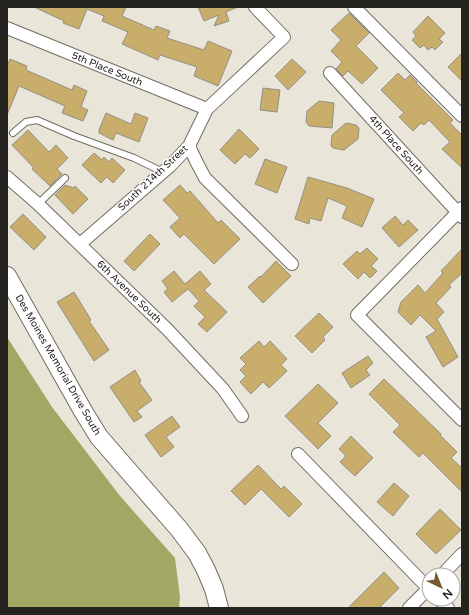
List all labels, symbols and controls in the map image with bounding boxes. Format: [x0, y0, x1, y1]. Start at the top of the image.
street label: 5th Place South [70, 49, 144, 89]
street label: 4th Place South [366, 113, 426, 177]
street label: South 214th Street [116, 143, 190, 213]
street label: 6th Avenue South [94, 258, 164, 326]
street label: Des Moines Memorial Drive South [13, 292, 103, 438]
north arrow [421, 567, 461, 607]
text: N [440, 586, 455, 602]

